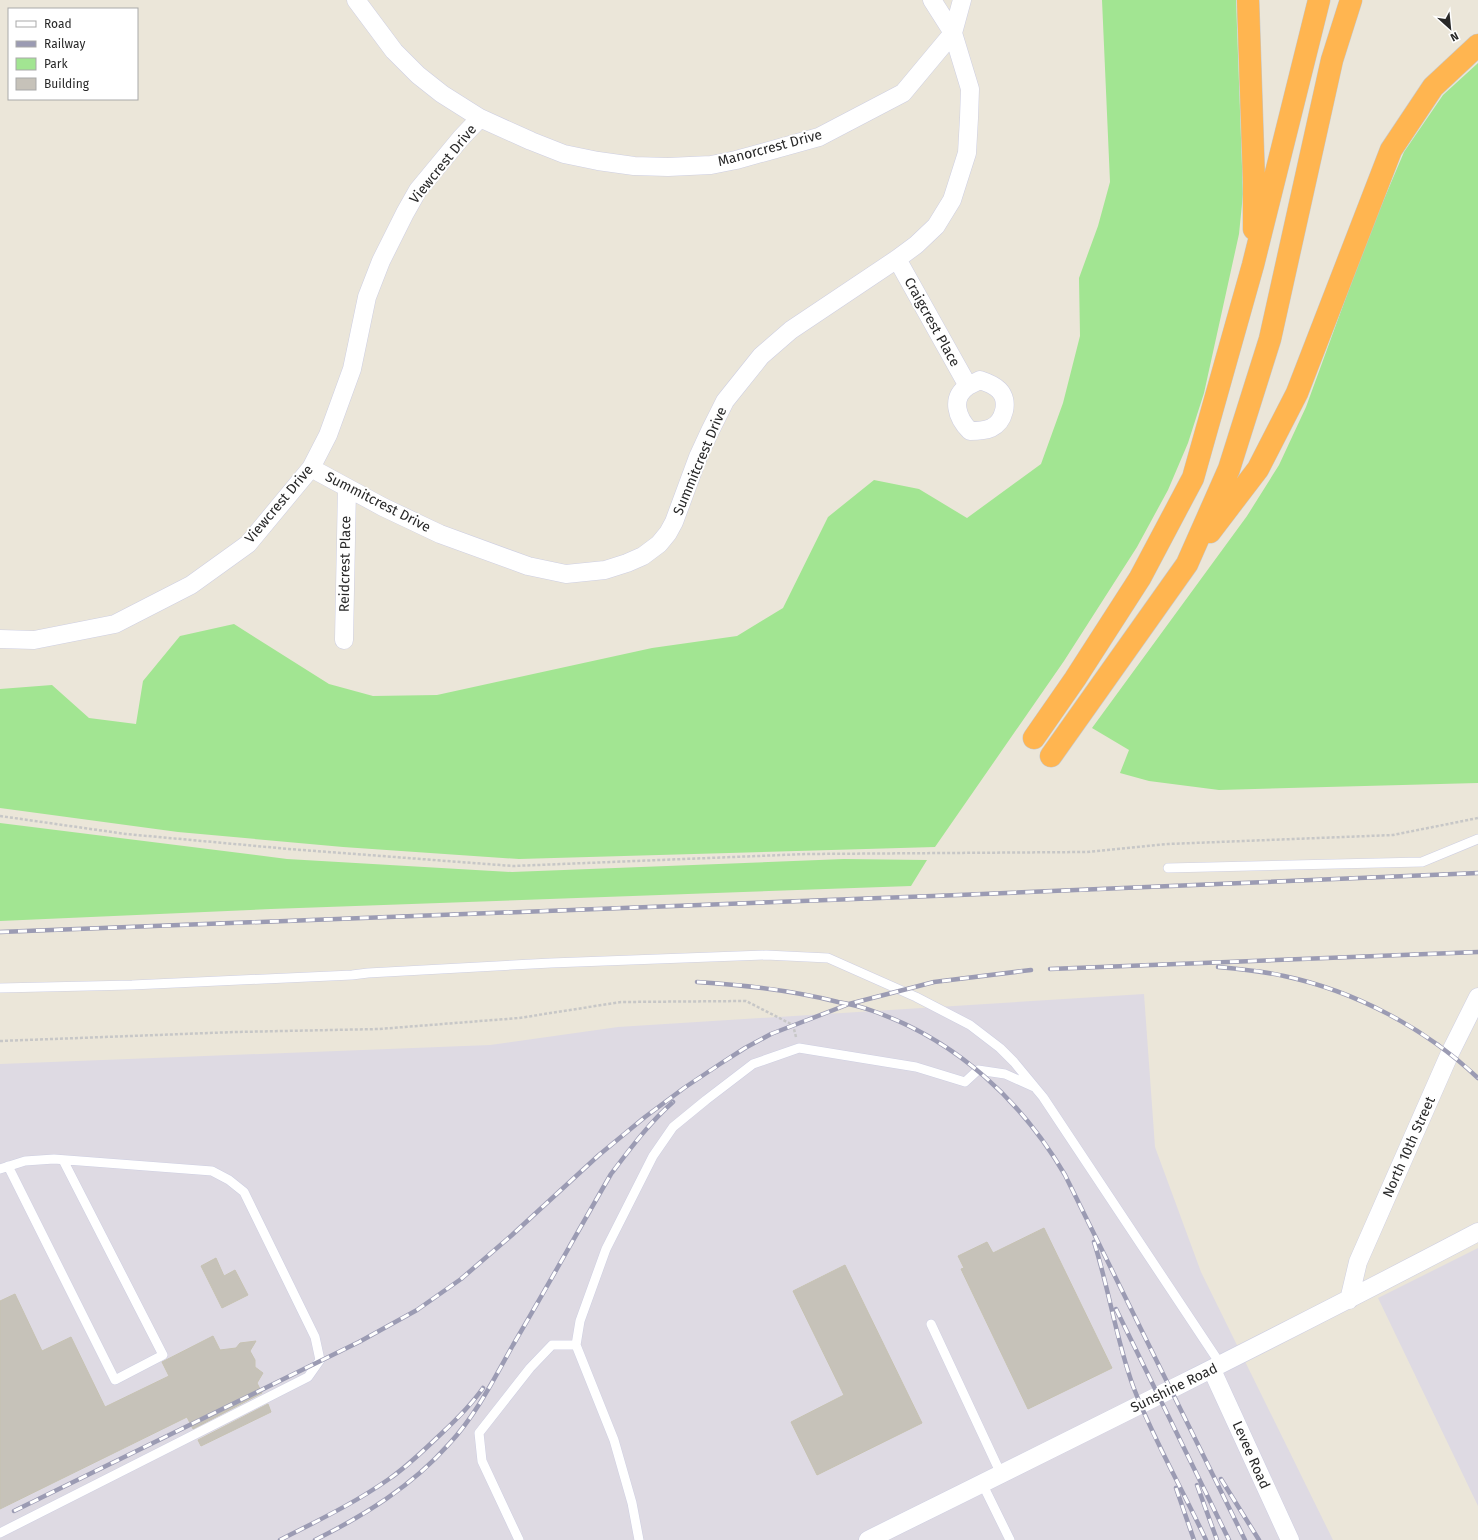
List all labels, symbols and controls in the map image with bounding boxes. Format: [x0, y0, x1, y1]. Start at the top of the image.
legend [8, 8, 138, 100]
north arrow [1430, 8, 1470, 48]
text: Road [44, 17, 72, 31]
text: N [1448, 29, 1461, 44]
text: Railway [44, 37, 85, 51]
text: Park [44, 57, 68, 71]
text: Building [44, 77, 90, 91]
street label: Viewcrest Drive [406, 121, 480, 207]
street label: Manorcrest Drive [716, 126, 824, 170]
street label: Craigcrest Place [900, 274, 964, 370]
street label: Summitcrest Drive [670, 404, 730, 518]
street label: Viewcrest Drive [241, 461, 317, 547]
street label: Summitcrest Drive [322, 468, 434, 536]
street label: Reidcrest Place [336, 516, 354, 612]
street label: North 10th Street [1379, 1093, 1439, 1200]
street label: Sunshine Road [1128, 1360, 1220, 1416]
street label: Levee Road [1229, 1419, 1273, 1491]

